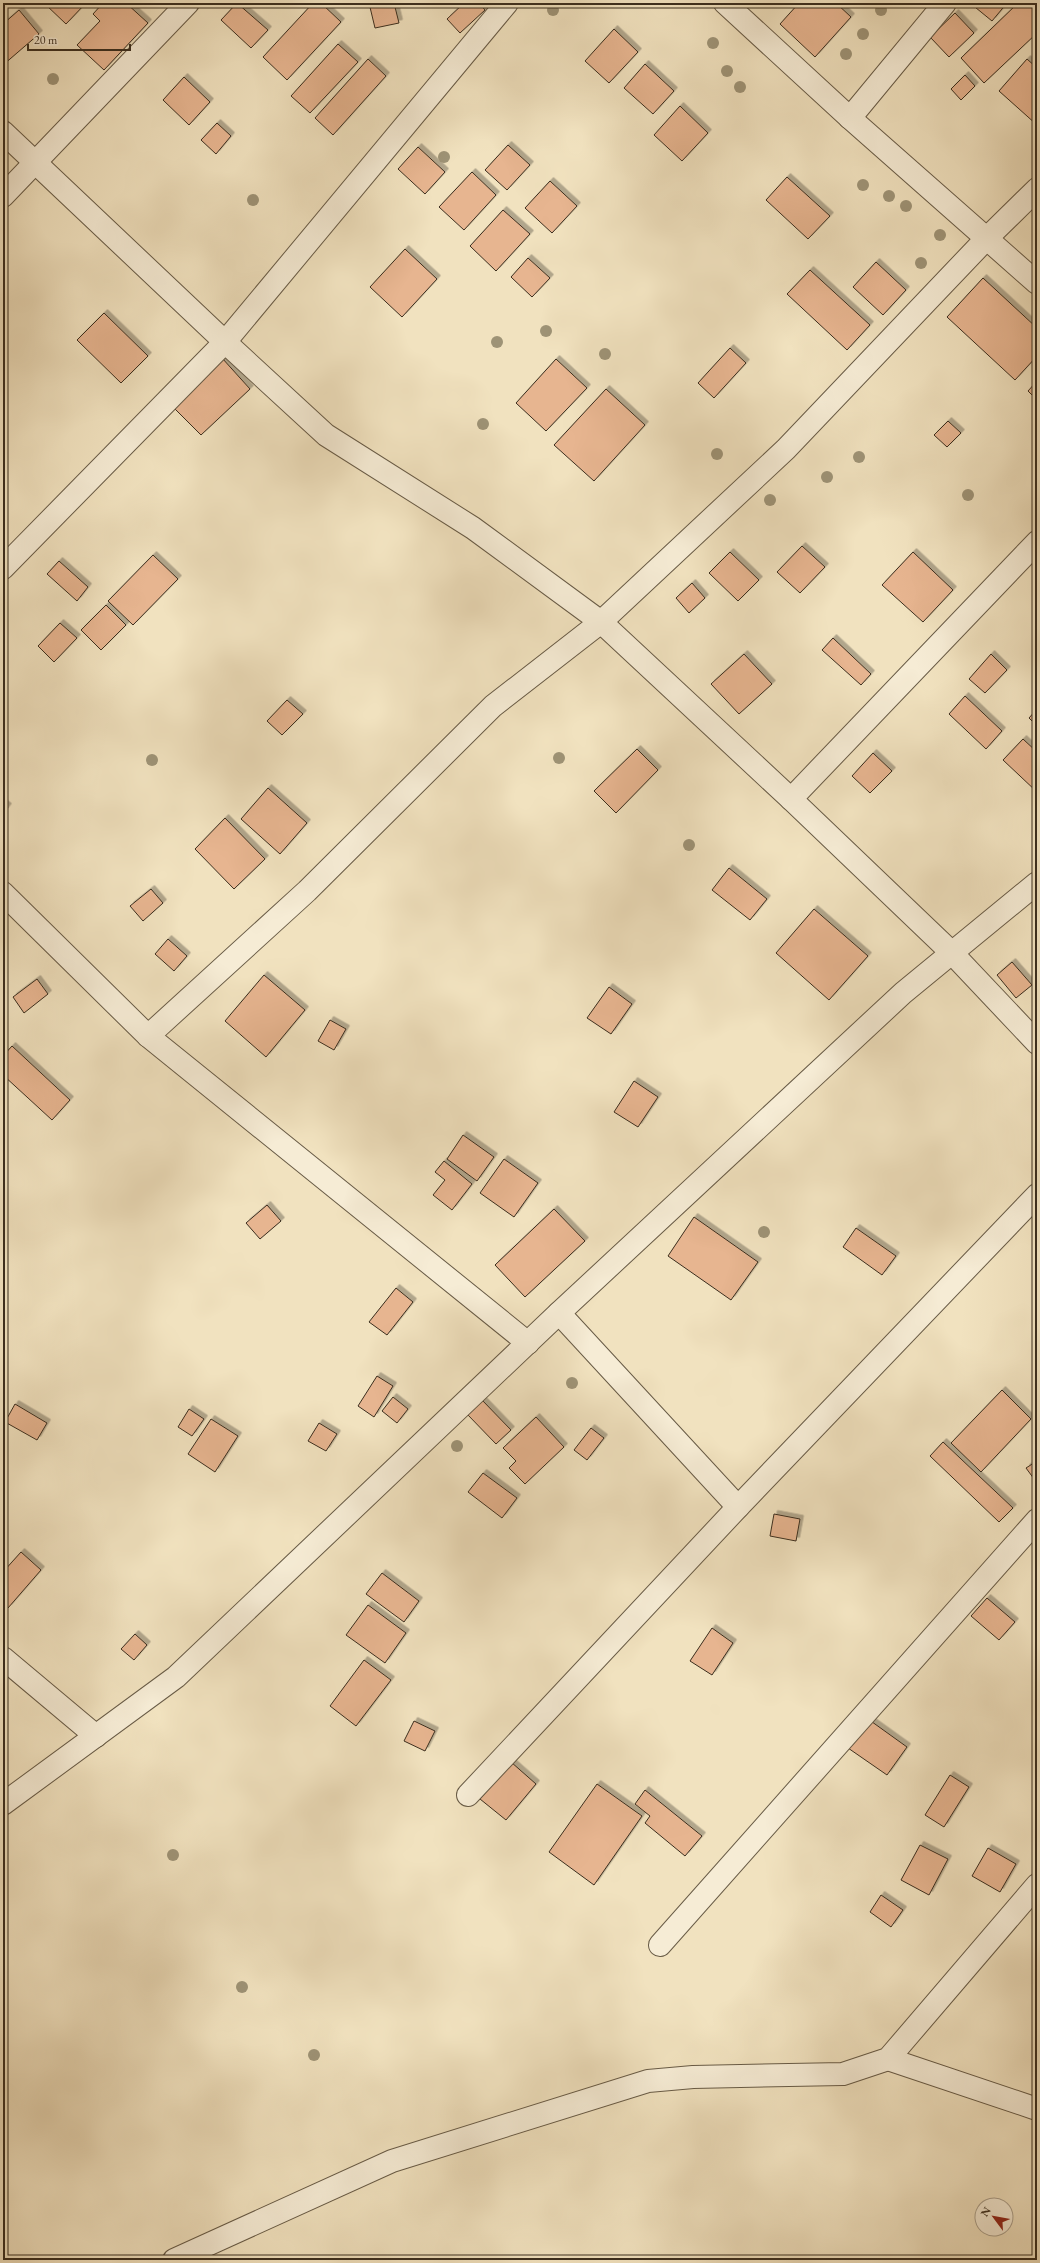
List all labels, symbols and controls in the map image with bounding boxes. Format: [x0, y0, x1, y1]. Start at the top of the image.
scale bar [28, 26, 130, 52]
text: 20 m [34, 32, 58, 48]
north arrow [974, 2197, 1014, 2237]
text: N [977, 2204, 994, 2219]

